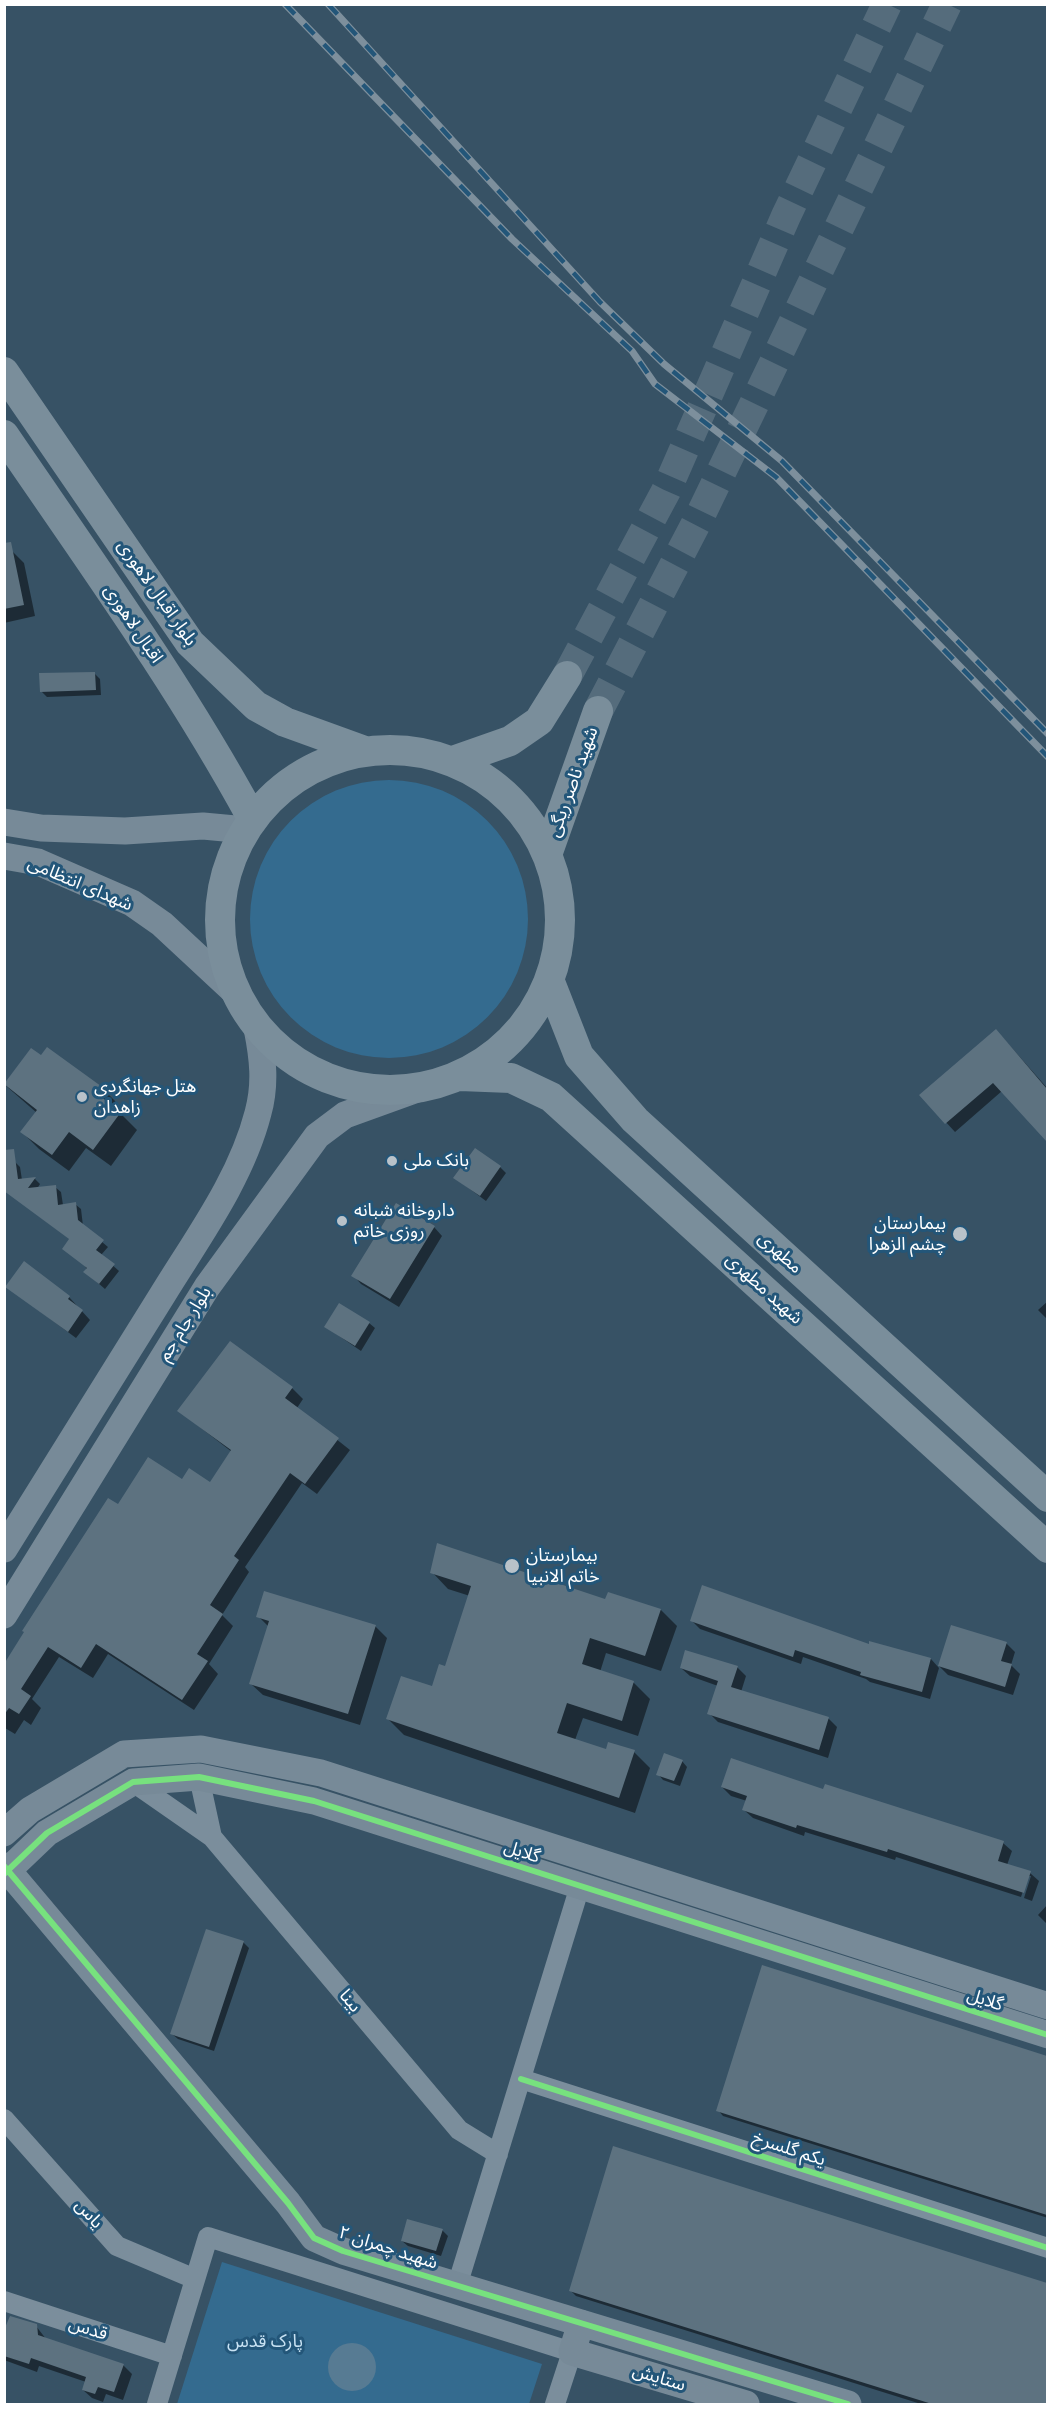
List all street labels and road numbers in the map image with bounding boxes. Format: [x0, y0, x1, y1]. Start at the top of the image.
street label: بلوار اقبال لاهوری [112, 536, 202, 650]
street label: اقبال لاهوری [99, 581, 167, 667]
street label: شهید ناصر ریگی [543, 724, 603, 840]
street label: شهدای انتظامی [24, 852, 136, 916]
street label: مطهری [753, 1228, 807, 1278]
street label: شهید مطهری [721, 1249, 807, 1329]
street label: بلوار جام جم [154, 1283, 216, 1365]
street label: گلایل [501, 1836, 543, 1868]
street label: گلایل [964, 1984, 1006, 2016]
street label: بینا [334, 1985, 366, 2017]
street label: یکم گلسرخ [750, 2127, 828, 2171]
street label: یاس [70, 2195, 108, 2233]
street label: شهید چمران ۲ [336, 2222, 440, 2274]
street label: قدس [66, 2313, 110, 2345]
street label: ستایش [630, 2360, 688, 2396]

